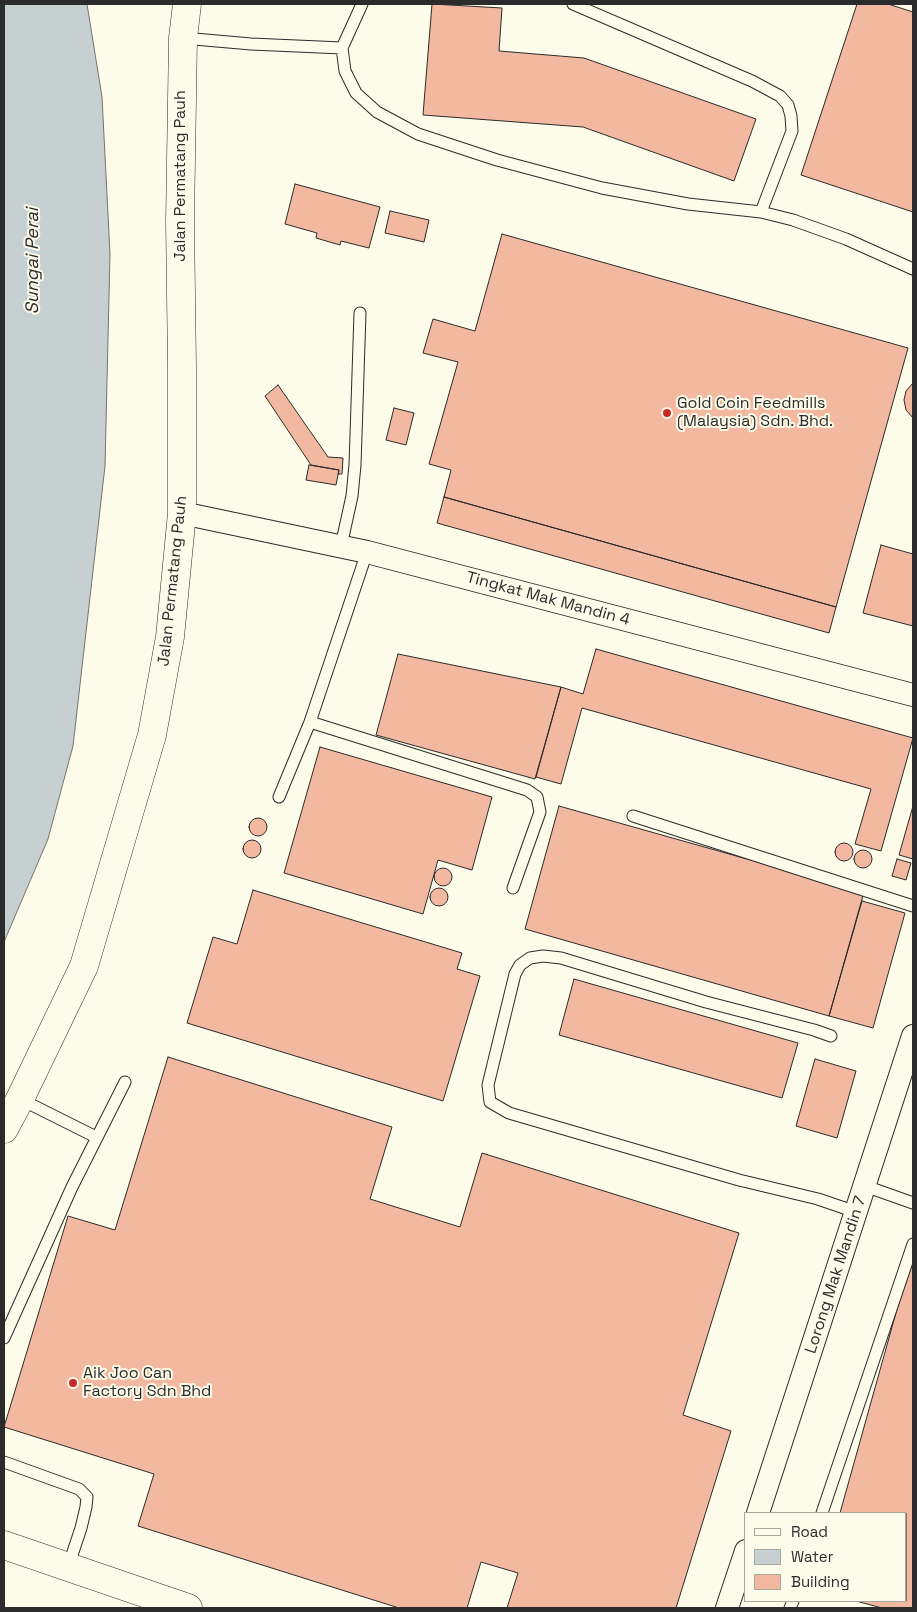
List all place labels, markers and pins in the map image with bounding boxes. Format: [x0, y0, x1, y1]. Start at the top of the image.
place label: Gold Coin Feedmills (Malaysia) Sdn. Bhd. [677, 394, 833, 432]
marker: Gold Coin Feedmills (Malaysia) Sdn. Bhd. [661, 407, 673, 419]
place label: Aik Joo Can Factory Sdn Bhd [83, 1364, 211, 1402]
marker: Aik Joo Can Factory Sdn Bhd [67, 1377, 79, 1389]

